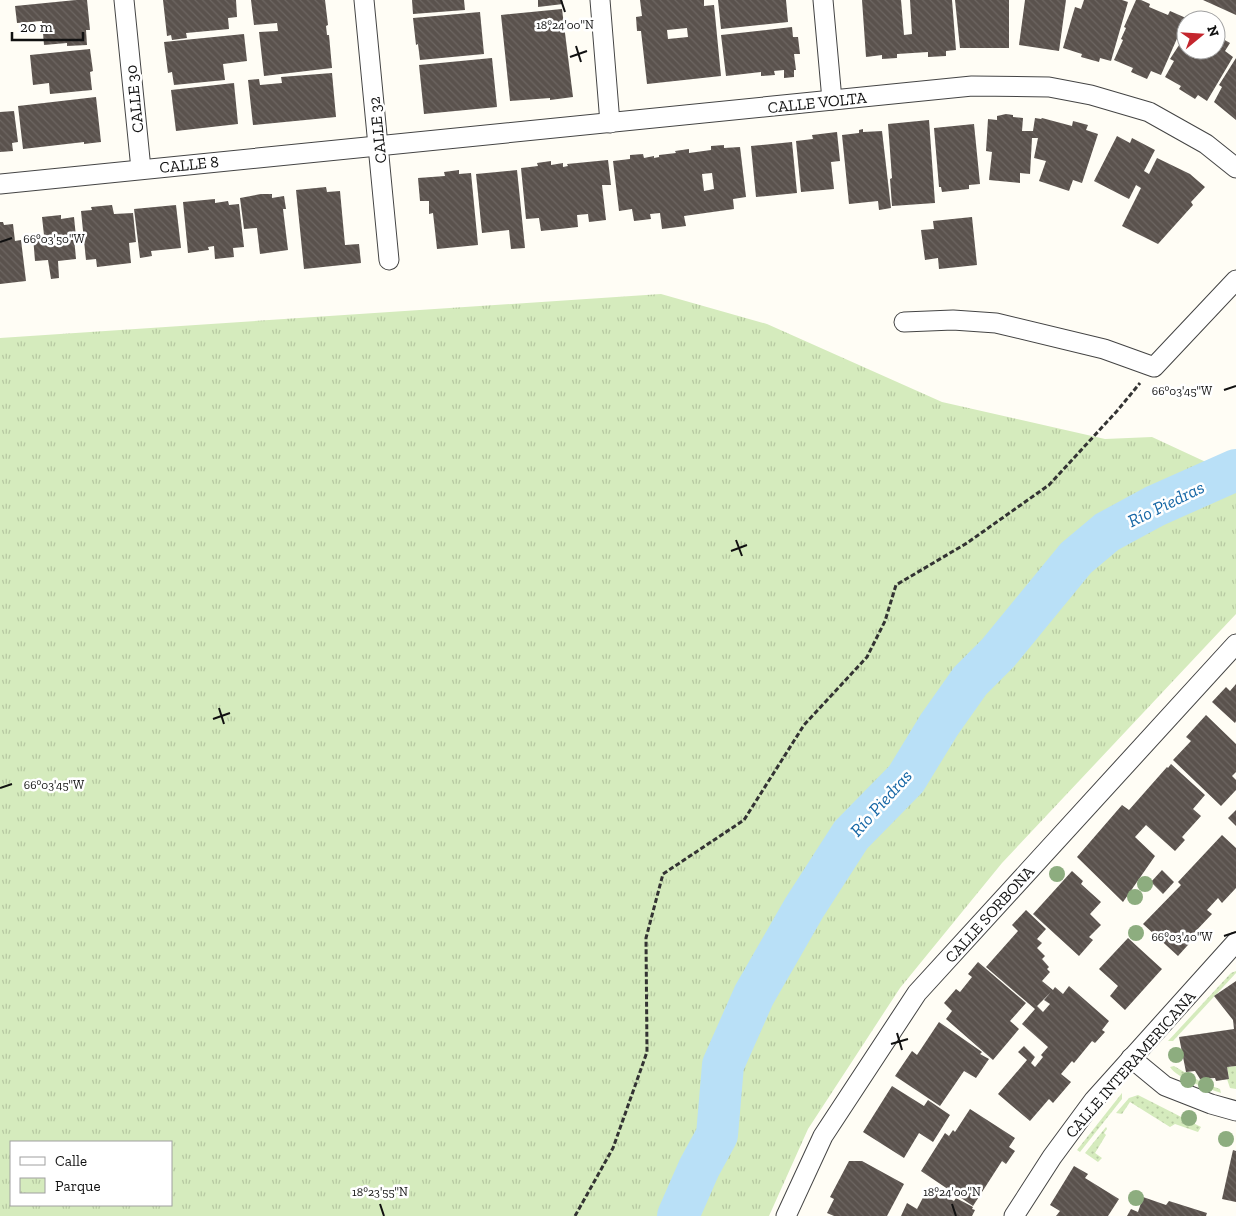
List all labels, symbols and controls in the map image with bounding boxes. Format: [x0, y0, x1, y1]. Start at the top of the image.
scale bar [12, 10, 84, 42]
north arrow [1176, 10, 1226, 60]
text: 20 m [20, 18, 53, 36]
text: 18°24'00"N [536, 18, 594, 32]
text: N [1203, 23, 1223, 39]
street label: CALLE 30 [121, 64, 148, 134]
street label: CALLE VOLTA [767, 88, 868, 117]
street label: CALLE 32 [365, 96, 390, 164]
street label: CALLE 8 [158, 152, 220, 177]
text: 66°03'50"W [23, 232, 85, 246]
text: 66°03'45"W [1152, 384, 1213, 398]
water label: Río Piedras [1124, 476, 1208, 532]
water label: Río Piedras [845, 765, 917, 841]
text: 66°03'45"W [24, 778, 85, 792]
street label: CALLE SORBONA [941, 861, 1038, 967]
text: 66°03'40"W [1151, 930, 1213, 944]
street label: CALLE INTERAMERICANA [1061, 986, 1200, 1142]
legend [10, 1141, 172, 1206]
text: Calle [55, 1152, 87, 1170]
text: Parque [55, 1177, 101, 1195]
text: 18°23'55"N [352, 1185, 408, 1199]
text: 18°24'00"N [923, 1185, 981, 1199]

